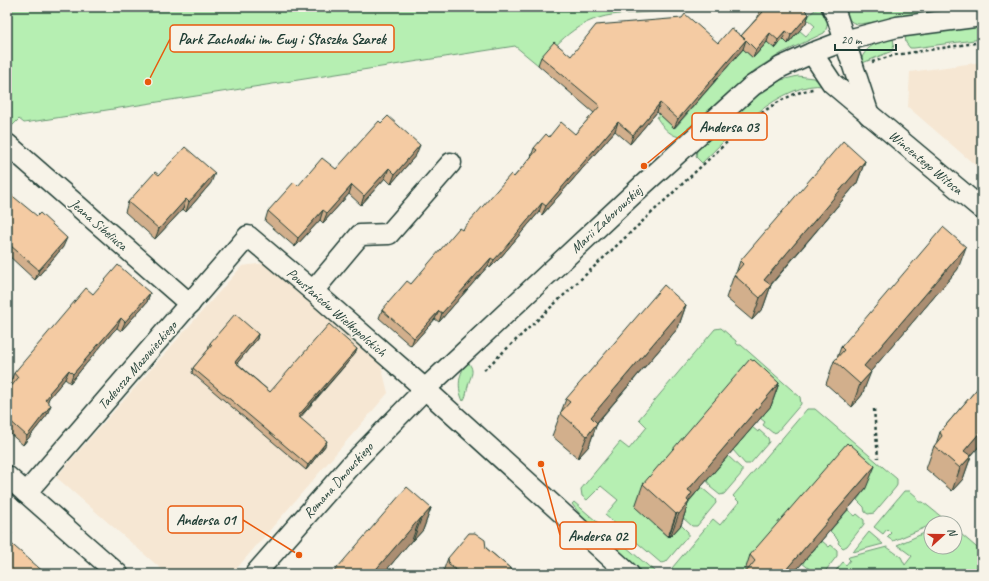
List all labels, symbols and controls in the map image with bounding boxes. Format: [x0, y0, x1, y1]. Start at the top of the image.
callout: Park Zachodni im. Ewy i Staszka Szarek [170, 25, 394, 52]
scale bar [835, 26, 896, 52]
text: Park Zachodni im. Ewy i Staszka Szarek [178, 30, 387, 49]
text: 20 m [841, 32, 863, 48]
callout: Andersa 03 [692, 113, 767, 140]
text: Andersa 03 [699, 118, 760, 137]
street label: Wincentego Witosa [885, 127, 967, 199]
street label: Marii Zaborowskiej [567, 181, 647, 257]
street label: Jeana Sibeliusa [66, 194, 132, 255]
street label: Powstańców Wielkopolskich [283, 264, 390, 361]
street label: Tadeusza Mazowieckiego [94, 316, 182, 413]
street label: Romana Dmowskiego [300, 438, 378, 522]
callout: Andersa 01 [168, 506, 243, 533]
text: Andersa 01 [176, 511, 238, 530]
north arrow [923, 515, 963, 555]
callout: Andersa 02 [560, 522, 636, 549]
text: N [945, 526, 961, 539]
text: Andersa 02 [568, 527, 629, 546]

